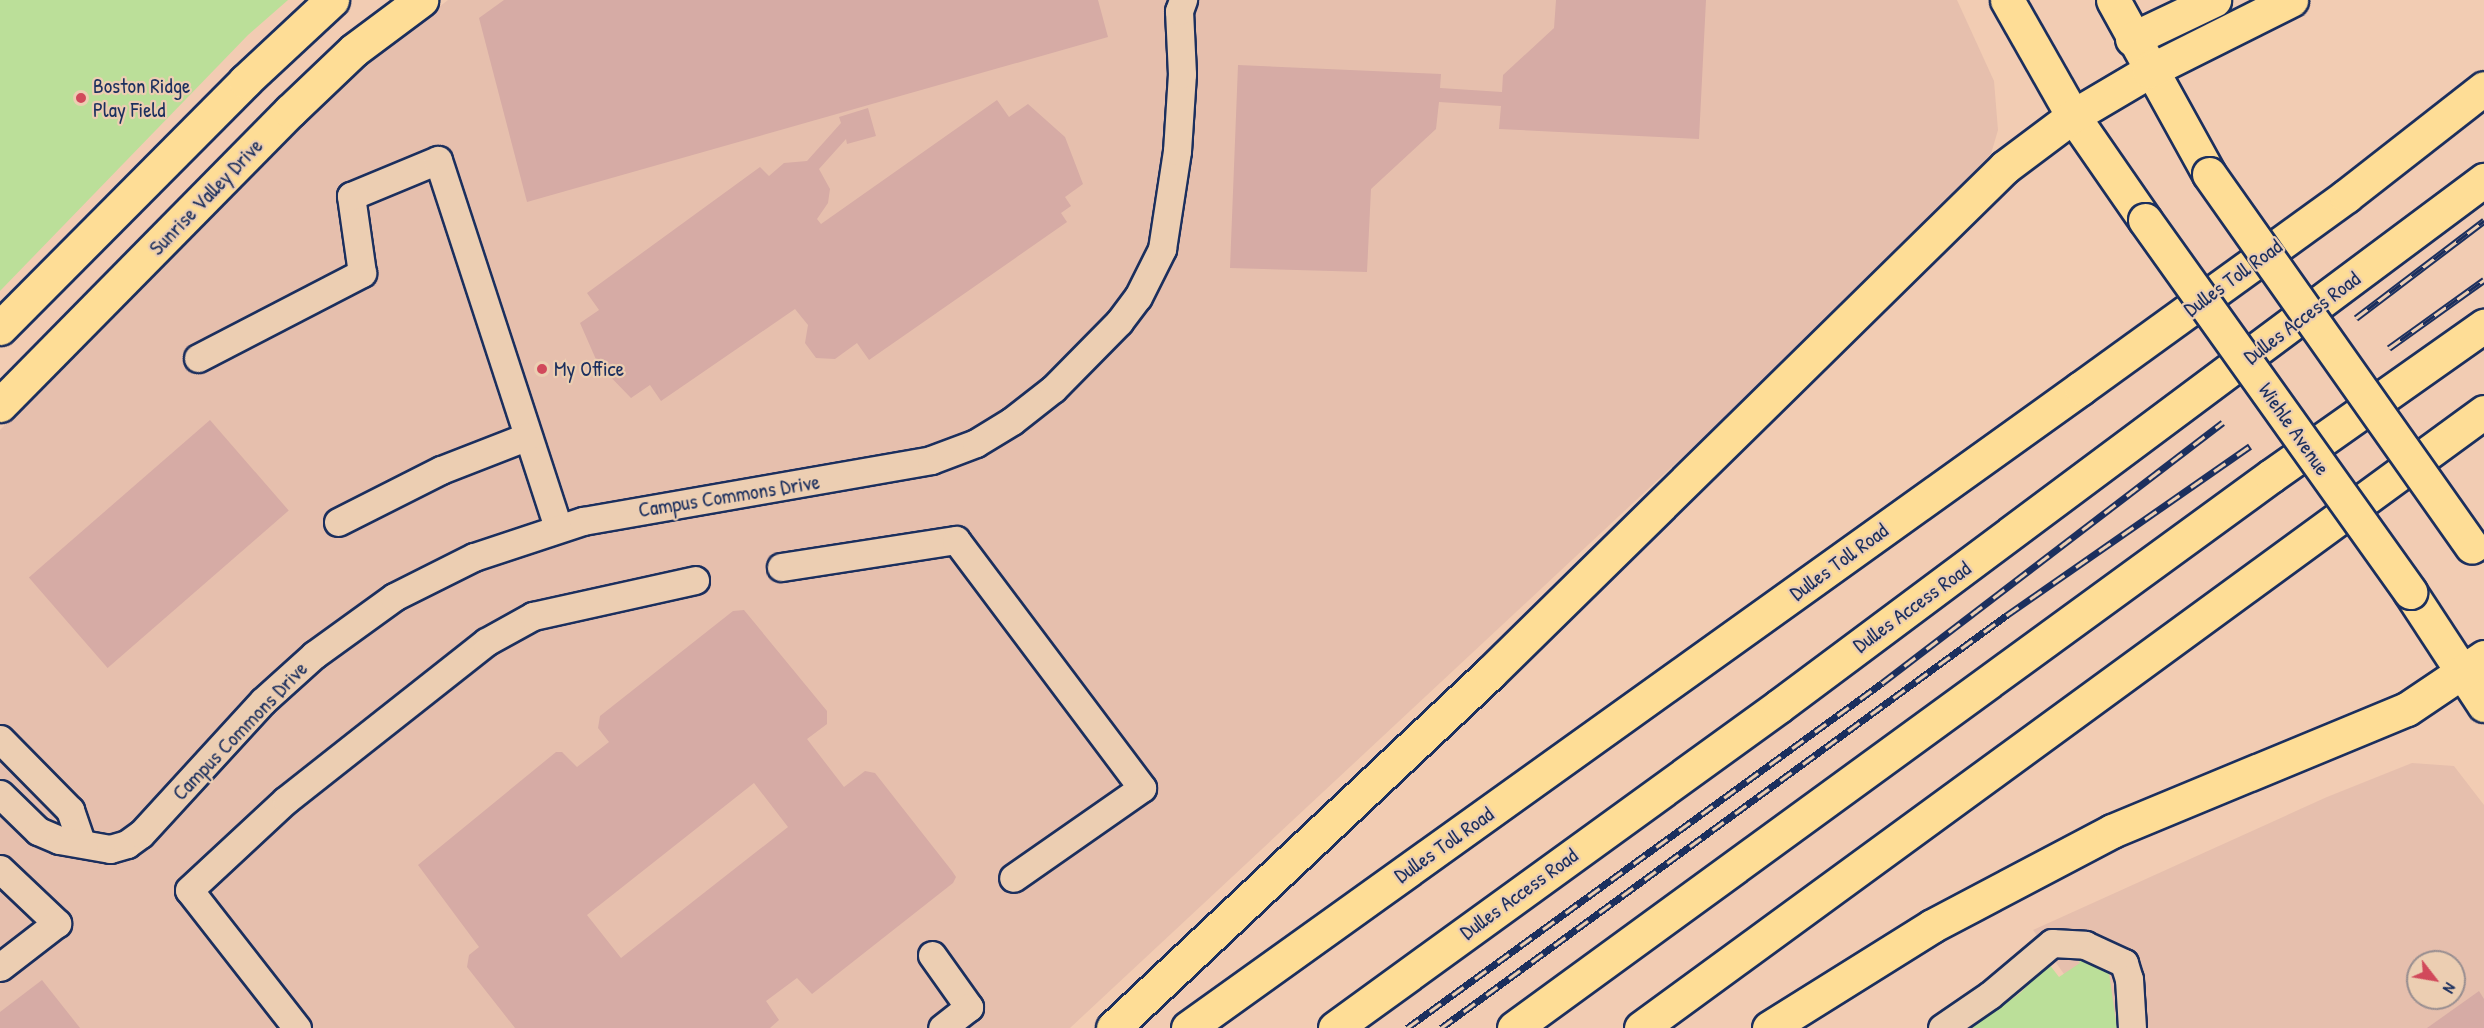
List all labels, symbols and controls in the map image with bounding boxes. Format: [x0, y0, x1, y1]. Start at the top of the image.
place label: Boston Ridge Play Field [93, 73, 190, 123]
marker: Boston Ridge Play Field [74, 91, 88, 105]
street label: Sunrise Valley Drive [144, 133, 268, 261]
street label: Dulles Toll Road [2179, 234, 2287, 322]
street label: Dulles Access Road [2239, 266, 2365, 370]
place label: My Office [554, 356, 624, 382]
marker: My Office [535, 362, 549, 376]
street label: Wiehle Avenue [2253, 378, 2335, 480]
street label: Campus Commons Drive [637, 469, 821, 523]
street label: Dulles Toll Road [1785, 518, 1893, 606]
street label: Dulles Access Road [1848, 556, 1976, 658]
street label: Campus Commons Drive [167, 656, 313, 806]
street label: Dulles Toll Road [1390, 802, 1498, 888]
street label: Dulles Access Road [1455, 843, 1583, 945]
north arrow [2406, 950, 2466, 1010]
text: N [2438, 979, 2461, 998]

